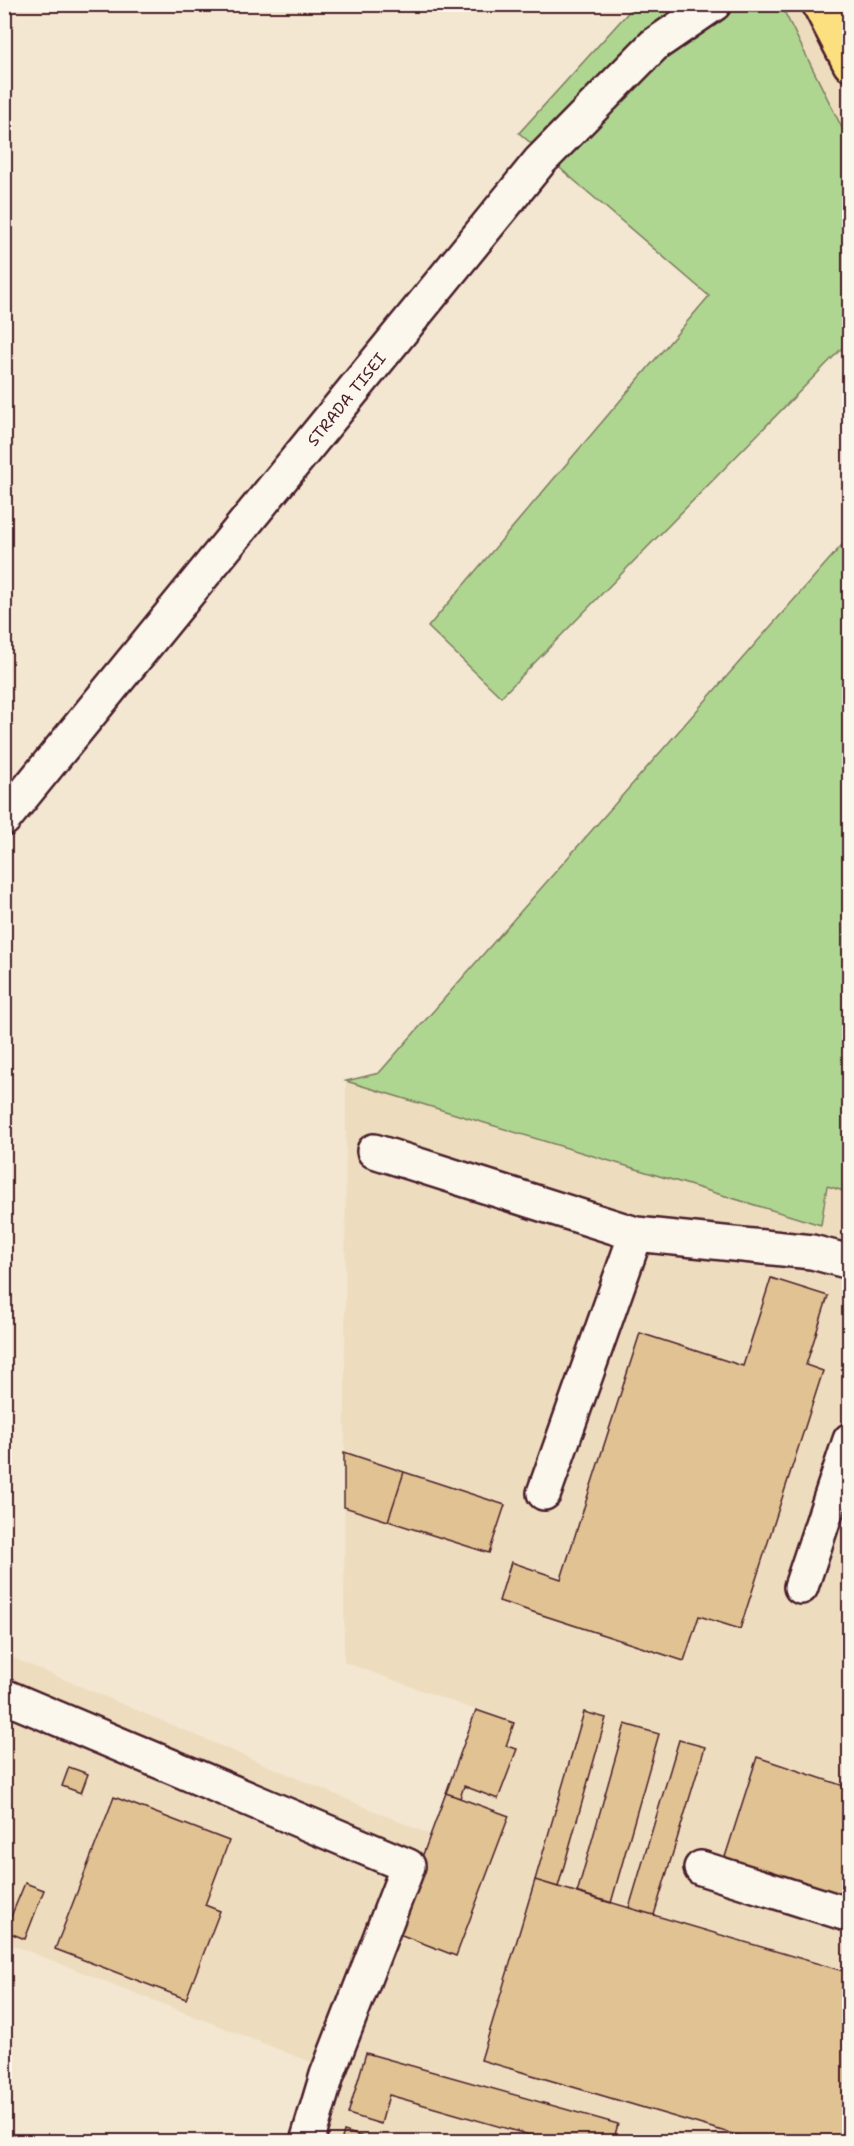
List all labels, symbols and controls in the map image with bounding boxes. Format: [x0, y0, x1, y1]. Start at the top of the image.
street label: STRADA TISEI [302, 348, 391, 450]

